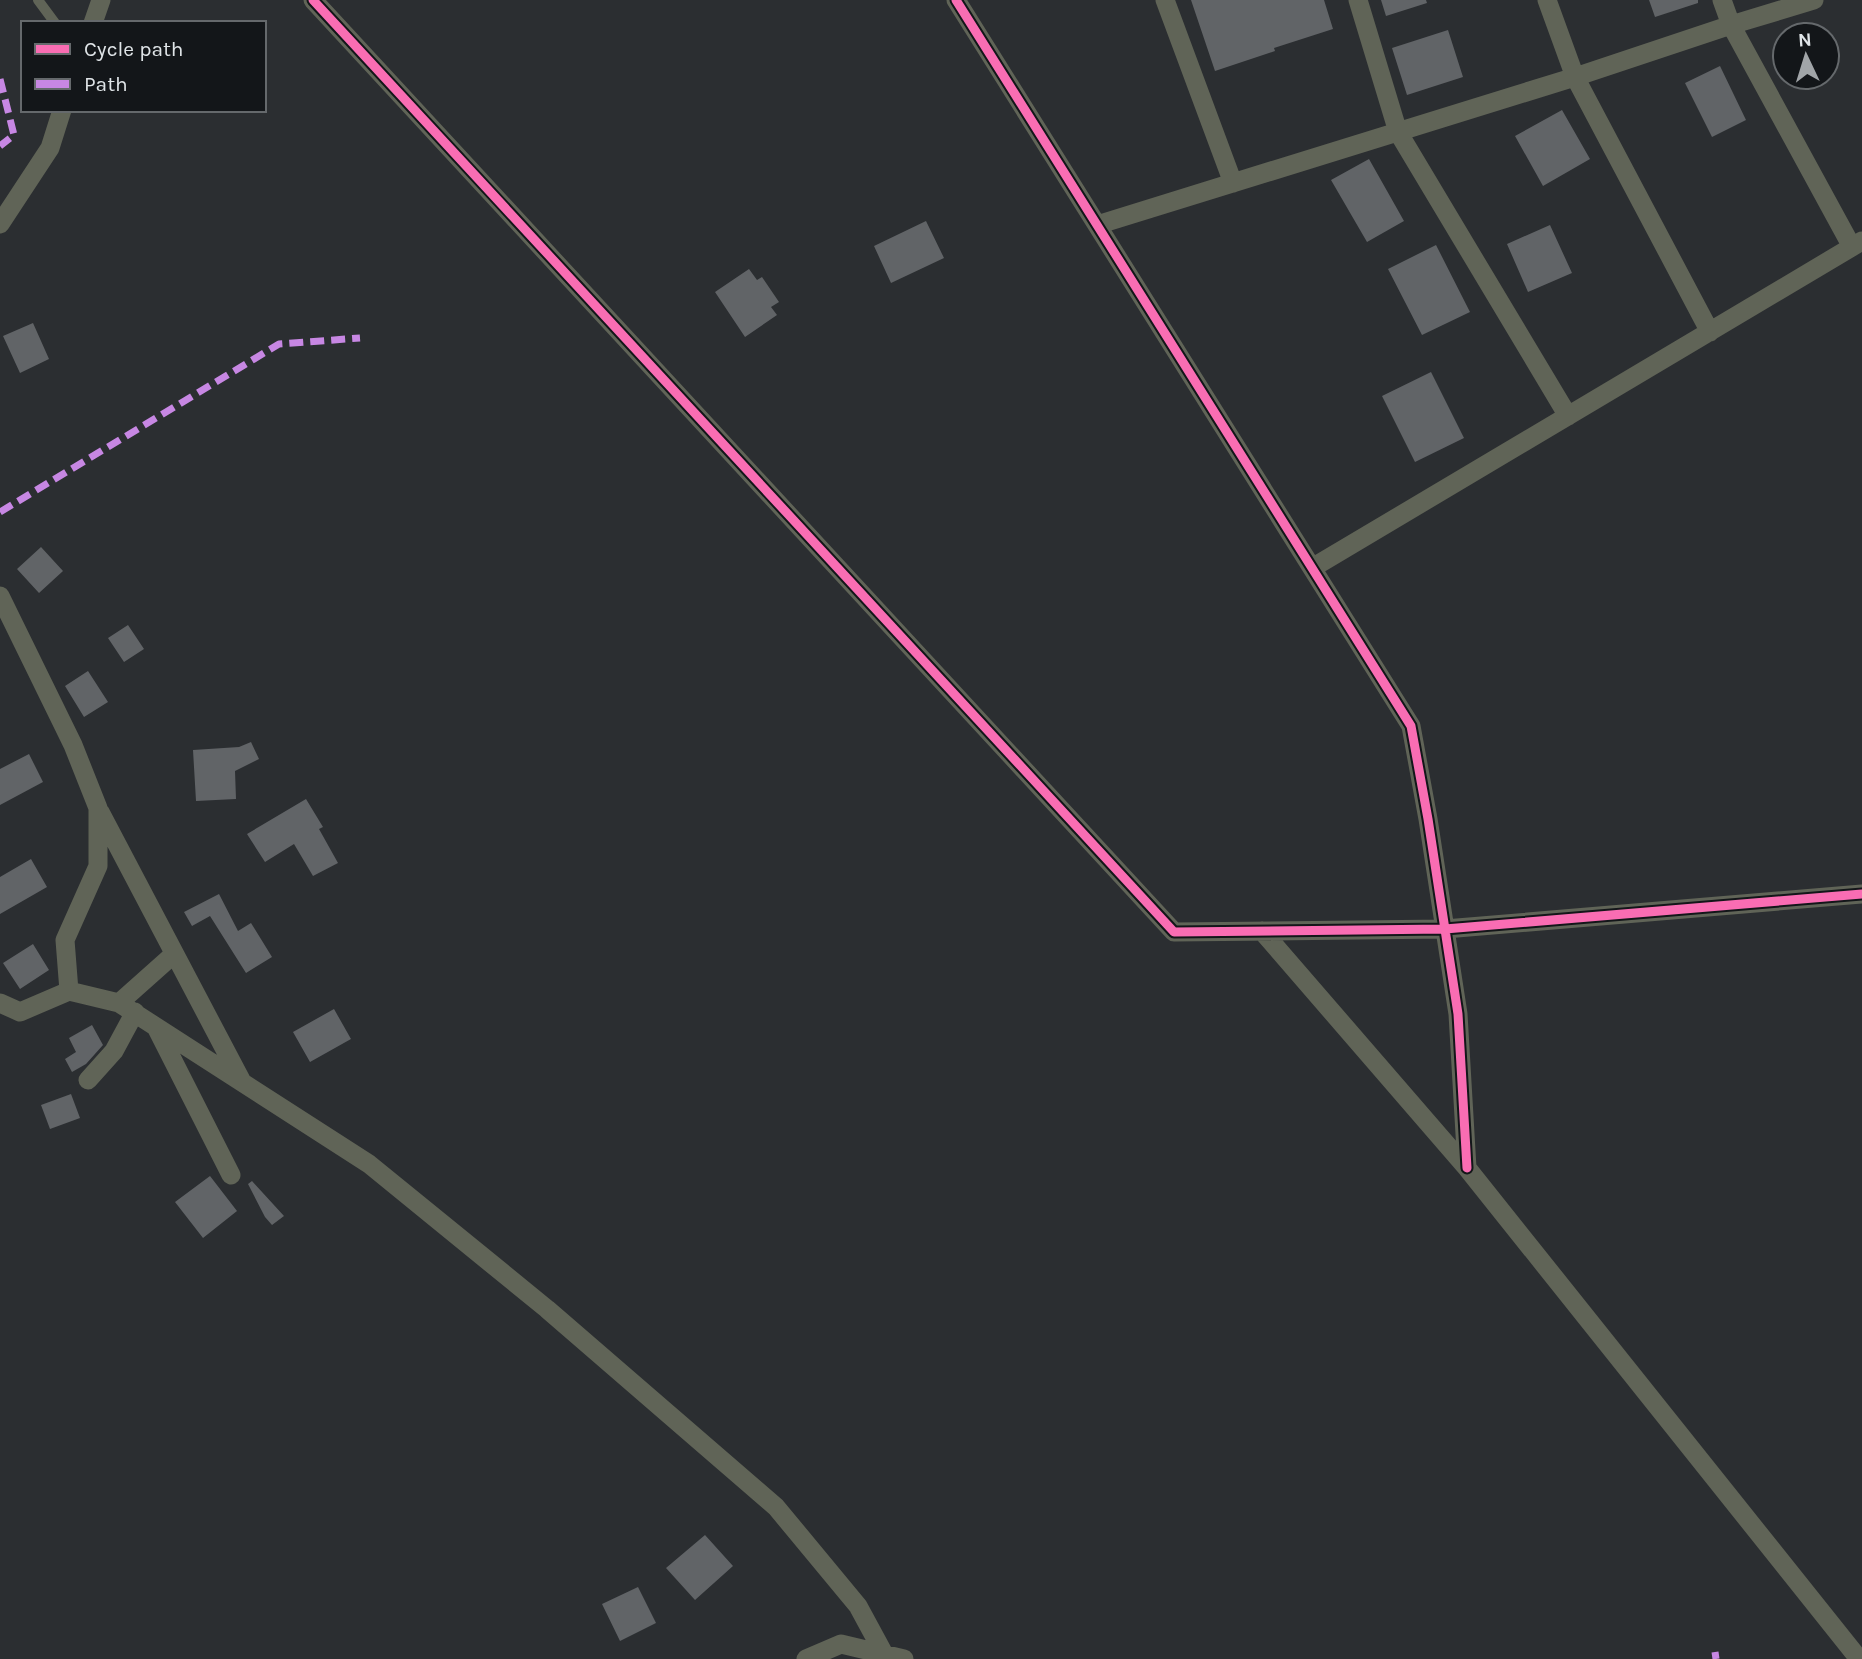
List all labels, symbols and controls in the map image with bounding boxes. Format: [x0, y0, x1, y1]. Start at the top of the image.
legend [21, 21, 266, 112]
north arrow [1771, 21, 1841, 91]
text: N [1797, 29, 1812, 51]
text: Cycle path [84, 37, 184, 61]
text: Path [84, 72, 128, 96]

